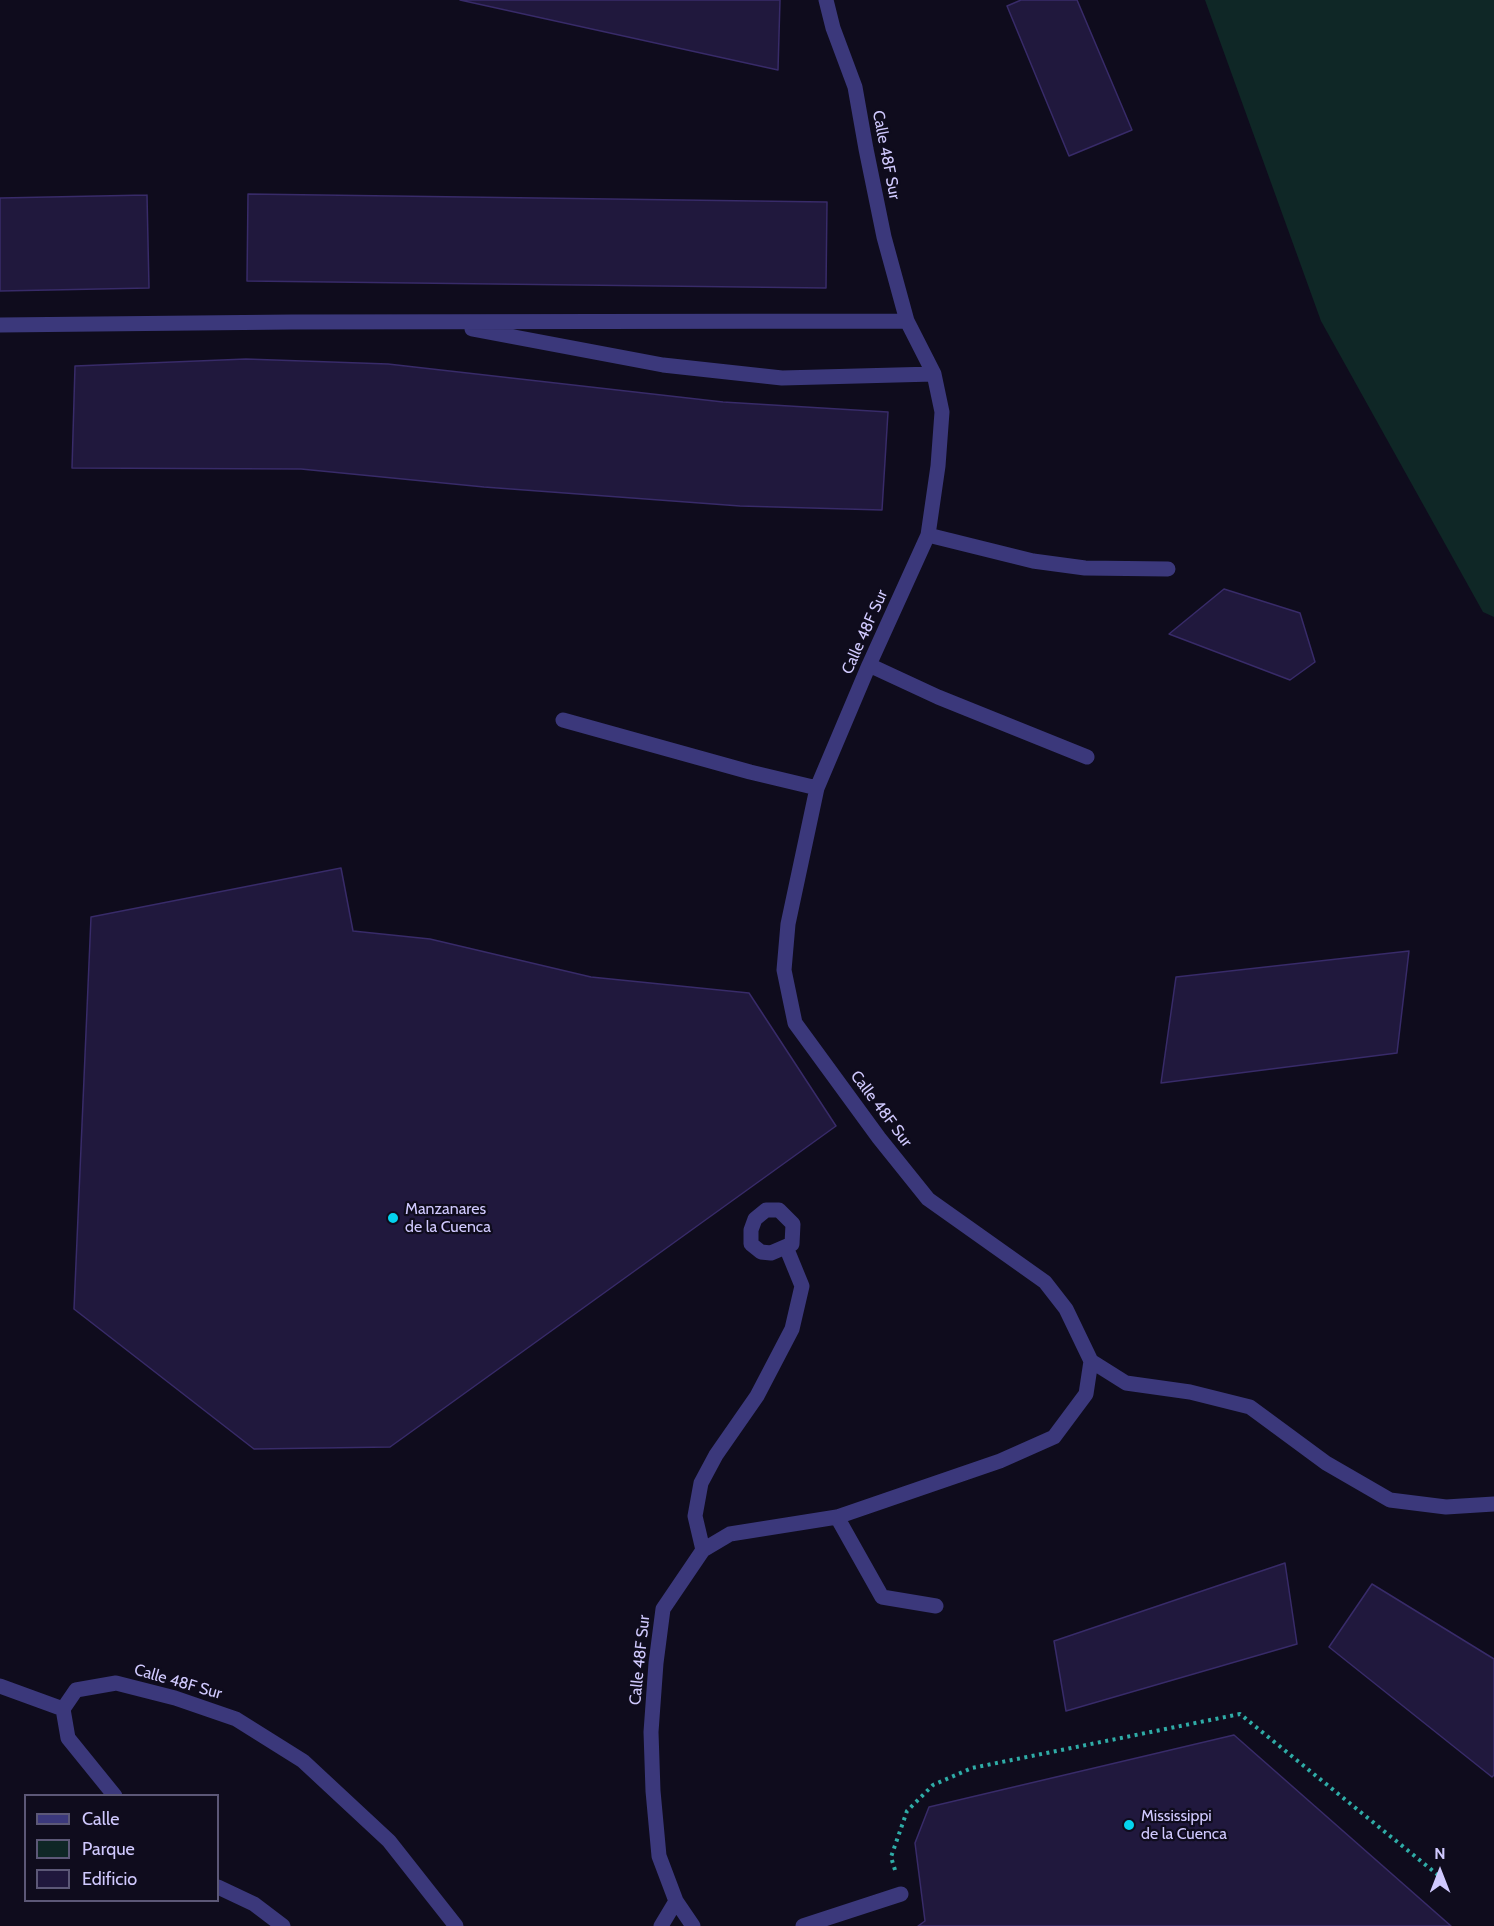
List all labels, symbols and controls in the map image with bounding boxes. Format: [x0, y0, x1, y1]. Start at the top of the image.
street label: Calle 48F Sur [868, 109, 904, 201]
street label: Calle 48F Sur [838, 587, 892, 677]
street label: Calle 48F Sur [846, 1067, 916, 1151]
place label: Manzanares de la Cuenca [405, 1199, 491, 1237]
marker: Manzanares de la Cuenca [386, 1211, 400, 1225]
street label: Calle 48F Sur [626, 1614, 654, 1706]
street label: Calle 48F Sur [132, 1660, 224, 1704]
legend [24, 1794, 219, 1902]
place label: Mississippi de la Cuenca [1141, 1806, 1227, 1844]
text: Calle [82, 1808, 119, 1830]
marker: Mississippi de la Cuenca [1122, 1818, 1136, 1832]
text: Parque [82, 1838, 135, 1860]
north arrow [1410, 1842, 1470, 1902]
text: N [1434, 1844, 1446, 1863]
text: Edificio [82, 1868, 137, 1890]

